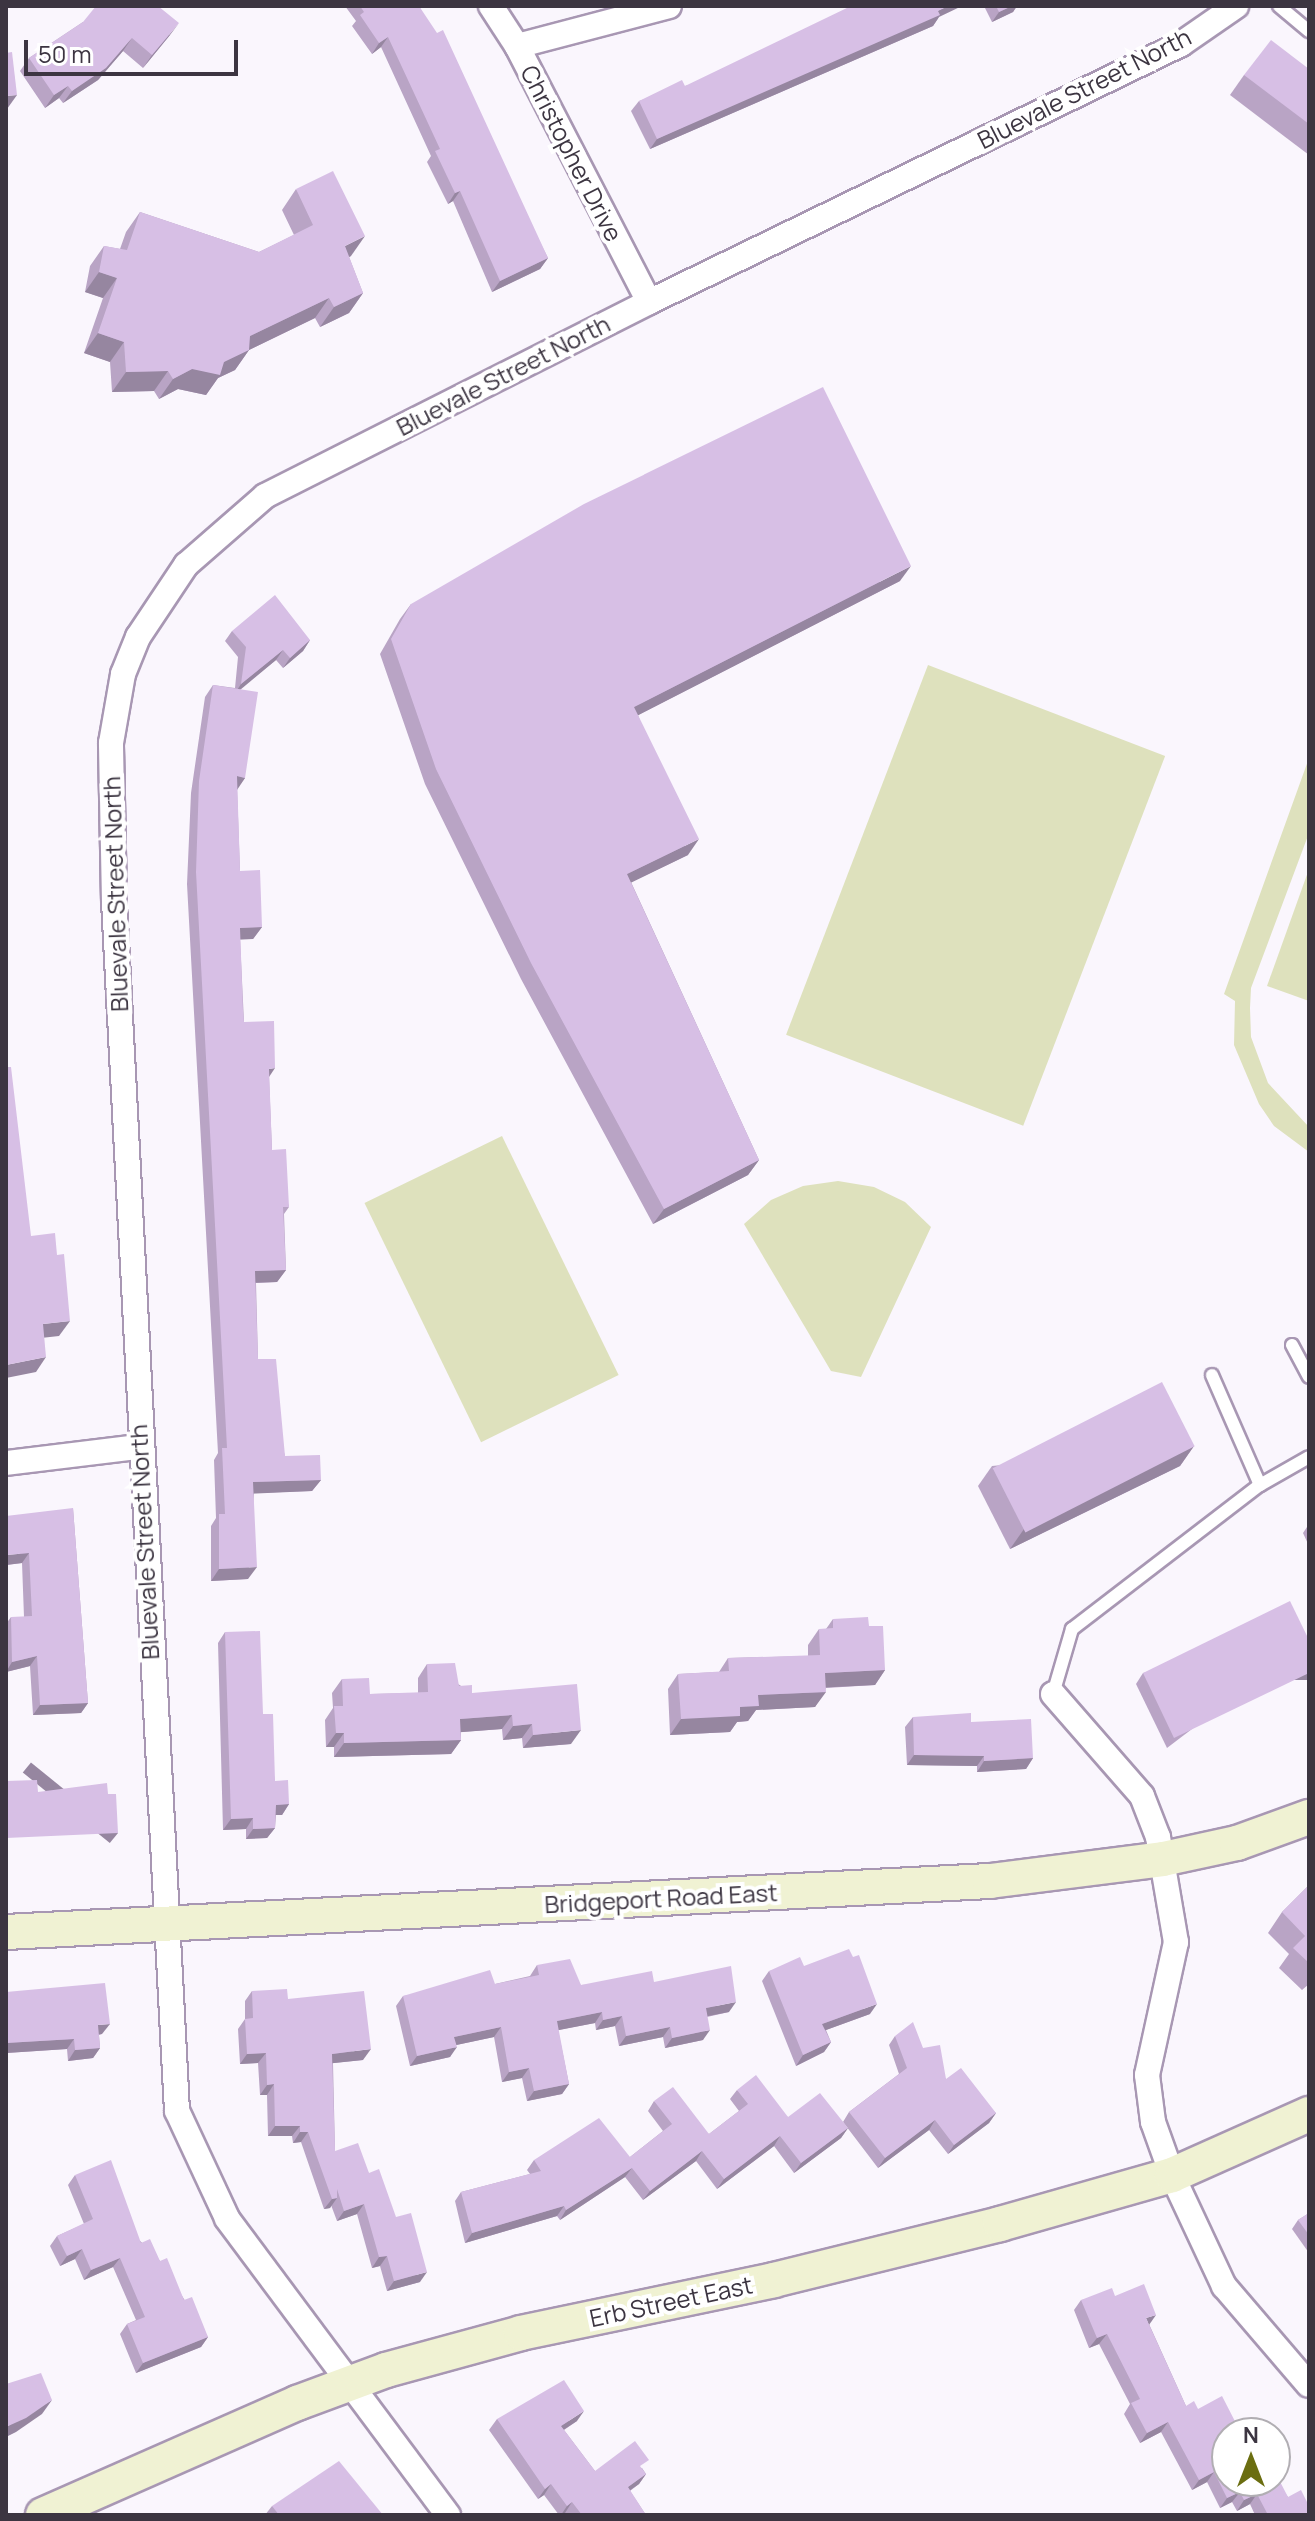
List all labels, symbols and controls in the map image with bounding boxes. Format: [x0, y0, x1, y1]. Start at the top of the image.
street label: Bluevale Street North [972, 22, 1196, 154]
scale bar [28, 24, 242, 74]
text: 50 m [38, 37, 92, 70]
street label: Christopher Drive [515, 60, 629, 246]
street label: Bluevale Street North [391, 309, 615, 441]
street label: Bluevale Street North [96, 776, 134, 1012]
street label: Bluevale Street North [123, 1424, 165, 1660]
street label: Bridgeport Road East [544, 1878, 778, 1918]
street label: Erb Street East [587, 2270, 755, 2332]
north arrow [1211, 2417, 1291, 2497]
text: N [1243, 2420, 1259, 2450]

